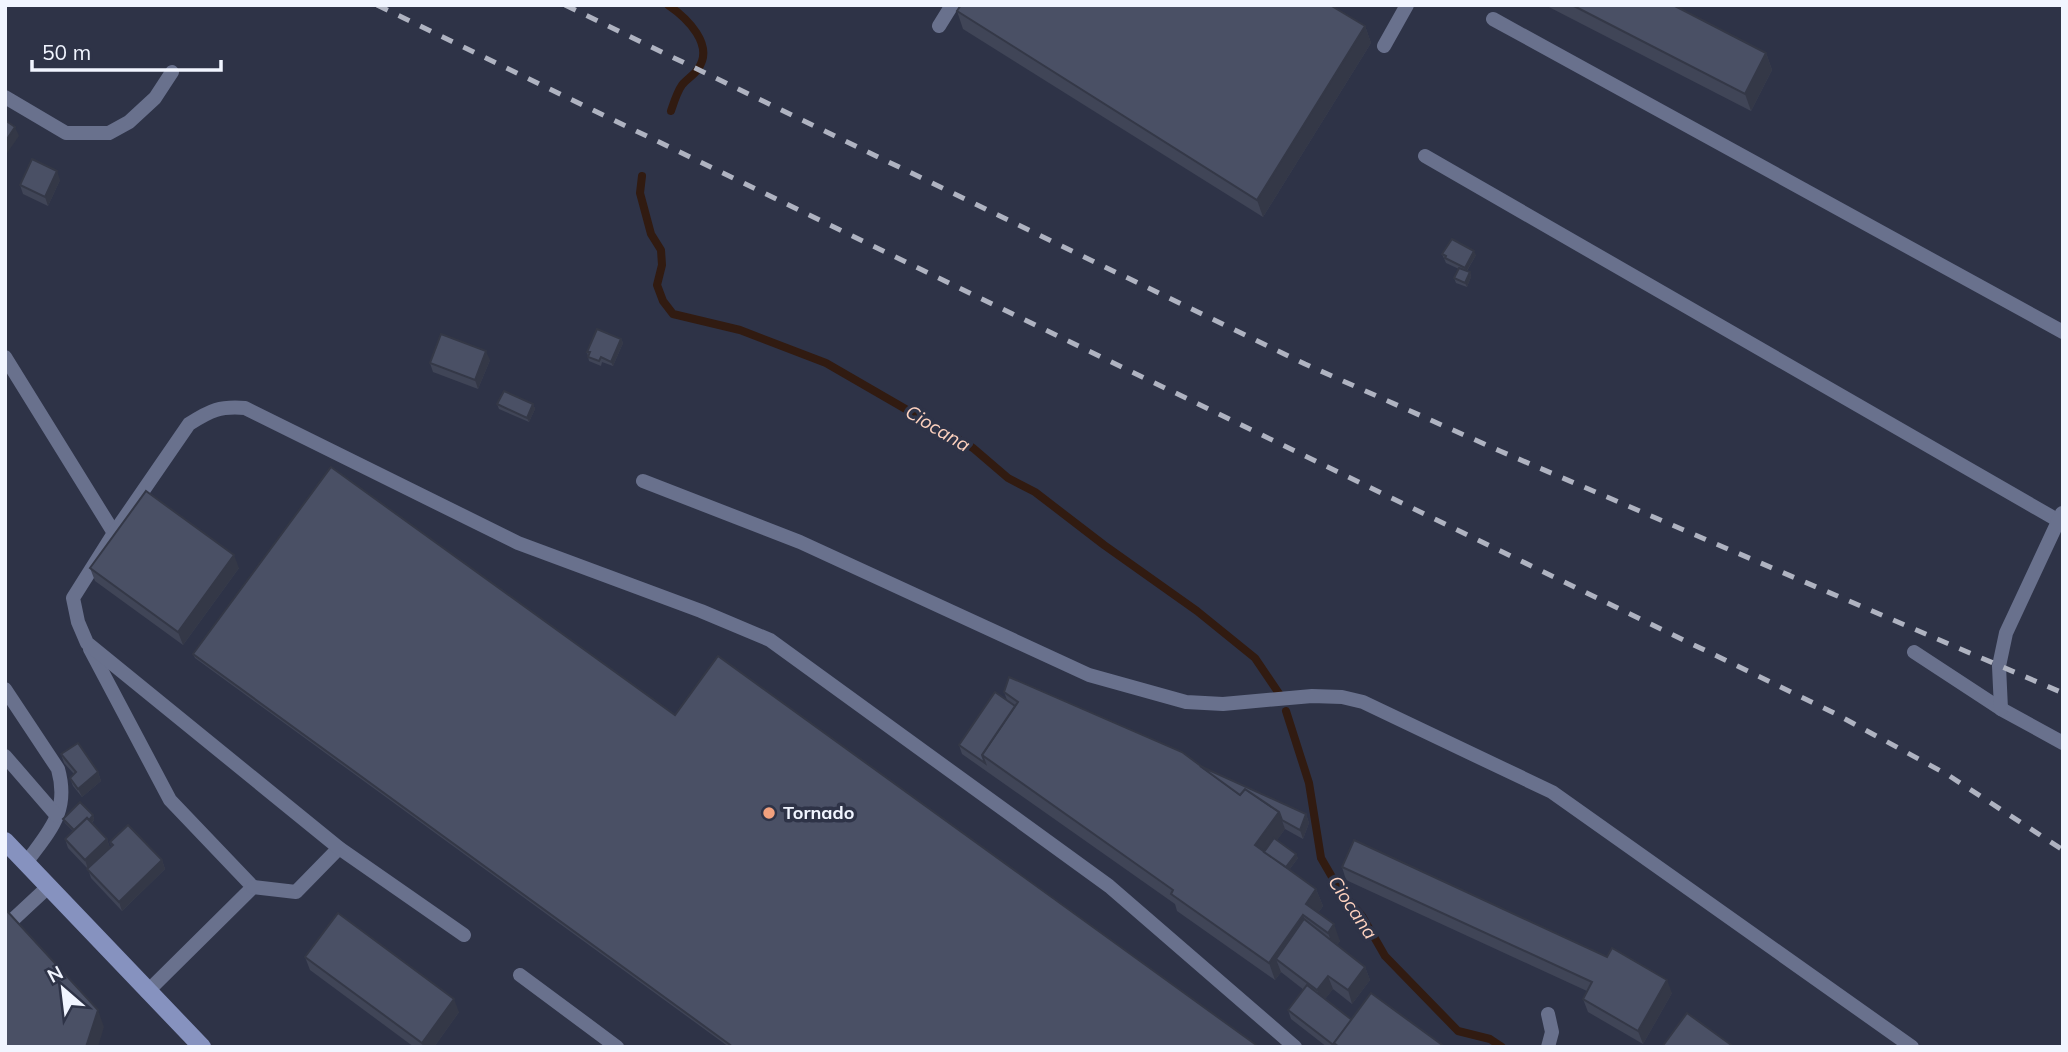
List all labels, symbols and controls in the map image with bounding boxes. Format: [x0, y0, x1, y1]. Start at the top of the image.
scale bar [32, 28, 220, 72]
text: 50 m [42, 39, 91, 65]
water label: Ciocana [901, 399, 975, 457]
place label: Tornado [783, 801, 854, 824]
marker: Tornado [761, 805, 777, 821]
water label: Ciocana [1323, 871, 1383, 943]
north arrow [28, 954, 98, 1024]
text: N [43, 960, 67, 988]

